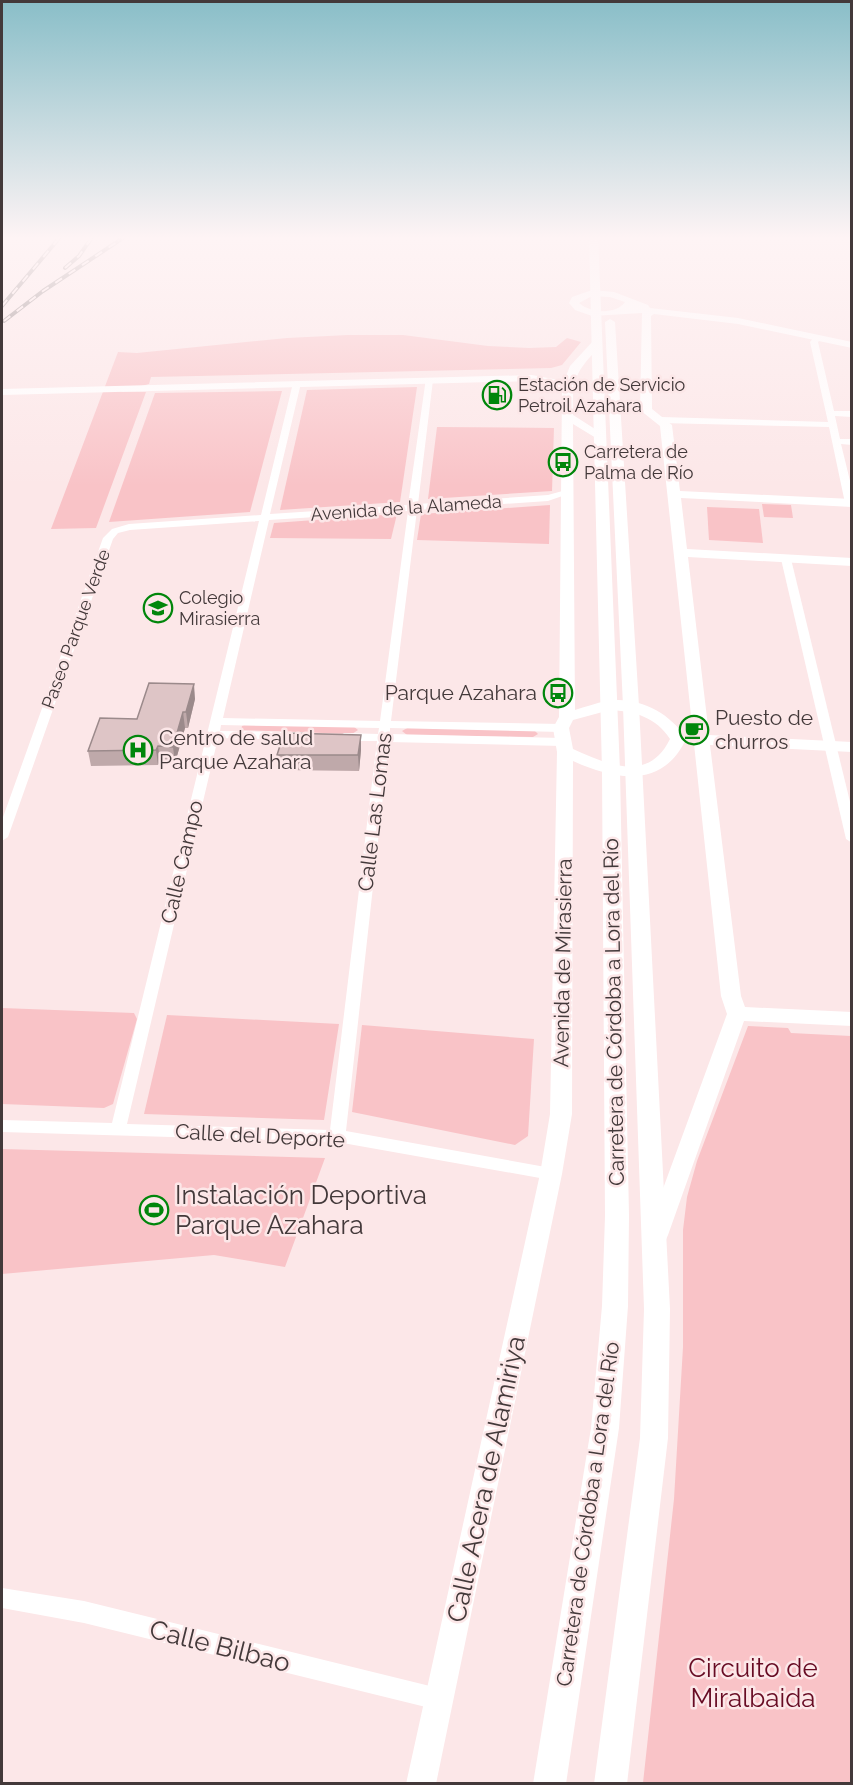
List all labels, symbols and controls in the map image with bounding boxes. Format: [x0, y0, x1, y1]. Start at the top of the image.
place label: Estación de Servicio Petroil Azahara [518, 374, 686, 416]
fuel station icon: Estación de Servicio Petroil Azahara [481, 379, 513, 411]
place label: Carretera de Palma de Río [584, 441, 694, 483]
bus stop icon: Carretera de Palma de Río [547, 446, 579, 478]
street label: Avenida de la Alameda [310, 490, 502, 525]
street label: Paseo Parque Verde [37, 546, 114, 711]
place label: Colegio Mirasierra [179, 587, 260, 629]
school or university icon: Colegio Mirasierra [142, 592, 174, 624]
bus stop icon: Parque Azahara [542, 677, 574, 709]
place label: Parque Azahara [385, 680, 537, 705]
place label: Puesto de churros [715, 705, 813, 754]
cafe icon: Puesto de churros [678, 714, 710, 746]
place label: Centro de salud Parque Azahara [159, 725, 313, 774]
street label: Calle Las Lomas [352, 731, 397, 893]
hospital icon: Centro de salud Parque Azahara [122, 734, 154, 766]
street label: Calle Campo [155, 798, 208, 926]
street label: Carretera de Córdoba a Lora del Río [598, 838, 629, 1186]
street label: Avenida de Mirasierra [548, 858, 577, 1068]
street label: Calle del Deporte [174, 1119, 346, 1152]
place label: Instalación Deportiva Parque Azahara [175, 1180, 427, 1240]
sports icon: Instalación Deportiva Parque Azahara [138, 1194, 170, 1226]
street label: Calle Acera de Alamiriya [441, 1333, 531, 1625]
street label: Carretera de Córdoba a Lora del Río [551, 1340, 624, 1688]
street label: Calle Bilbao [147, 1614, 293, 1678]
park label: Circuito de Miralbaida [688, 1653, 818, 1713]

